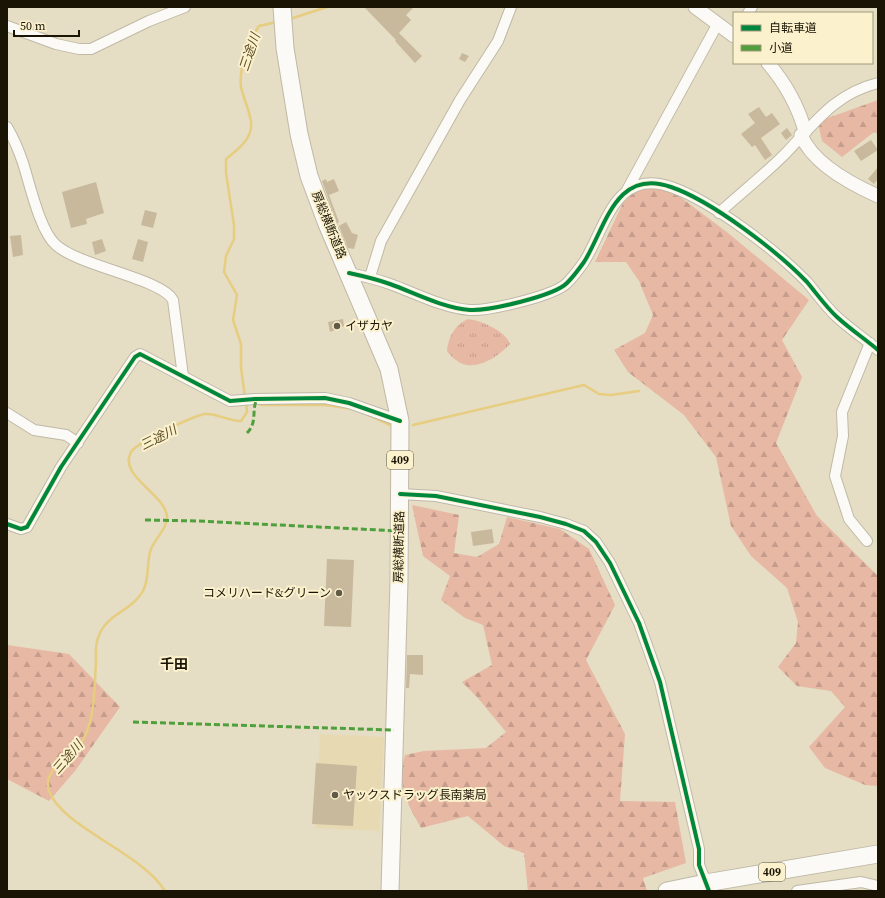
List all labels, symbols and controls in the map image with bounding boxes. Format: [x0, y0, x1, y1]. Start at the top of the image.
scale bar [14, 12, 79, 38]
legend [733, 12, 873, 64]
text: 50 m [20, 18, 46, 34]
text: 自転車道 [769, 20, 817, 36]
water label: 三途川 [235, 29, 265, 73]
text: 小道 [769, 40, 793, 56]
street label: 房総横断道路 [308, 189, 350, 261]
place label: イザカヤ [345, 318, 393, 334]
marker: イザカヤ [332, 321, 342, 331]
water label: 三途川 [137, 420, 181, 454]
road number: 409 [387, 451, 413, 469]
street label: 房総横断道路 [390, 511, 408, 583]
place label: コメリハード&グリーン [203, 585, 331, 601]
marker: コメリハード&グリーン [334, 588, 344, 598]
district label: 千田 [160, 654, 188, 674]
water label: 三途川 [48, 736, 88, 778]
place label: ヤックスドラッグ長南薬局 [343, 787, 487, 803]
marker: ヤックスドラッグ長南薬局 [330, 790, 340, 800]
road number: 409 [759, 863, 785, 881]

